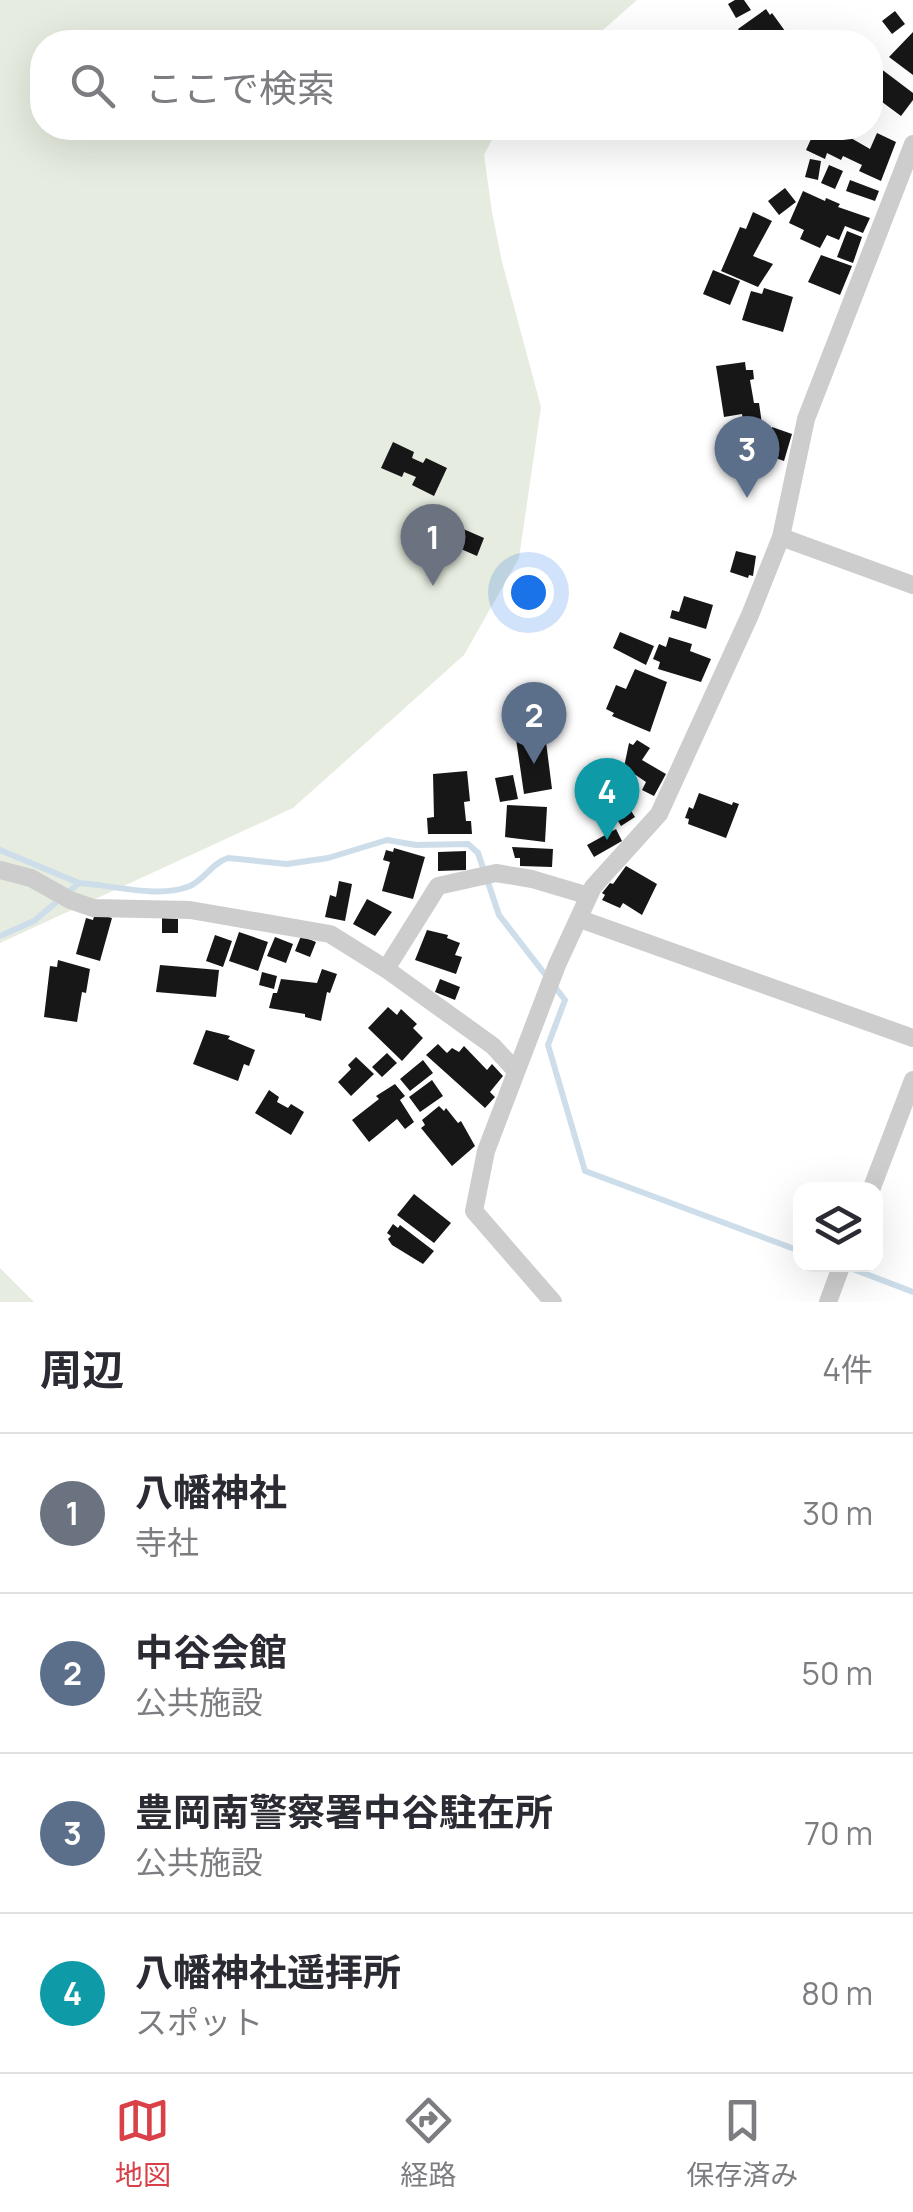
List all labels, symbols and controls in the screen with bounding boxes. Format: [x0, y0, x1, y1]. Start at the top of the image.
search box [30, 30, 883, 140]
icon: search [65, 58, 120, 113]
text: ここで検索 [145, 61, 335, 113]
pin: 3 [714, 416, 780, 498]
pin: 1 [400, 504, 466, 586]
your location [503, 567, 554, 618]
pin: 2 [502, 682, 566, 764]
pin: 4 [574, 758, 640, 840]
map controls [793, 1182, 883, 1272]
button: layers [793, 1182, 883, 1272]
text: 周辺 [40, 1340, 124, 1398]
text: 4件 [822, 1347, 873, 1391]
text: 八幡神社 [135, 1465, 287, 1517]
text: 1 [65, 1491, 80, 1535]
text: 30 m [802, 1491, 873, 1535]
text: 寺社 [135, 1520, 199, 1564]
text: 中谷会館 [135, 1625, 287, 1677]
text: 2 [63, 1651, 82, 1695]
text: 50 m [801, 1651, 873, 1695]
text: 公共施設 [135, 1680, 263, 1724]
text: 豊岡南警察署中谷駐在所 [135, 1785, 553, 1837]
text: 3 [63, 1811, 82, 1855]
text: 70 m [804, 1811, 873, 1855]
text: 公共施設 [135, 1840, 263, 1884]
text: 八幡神社遥拝所 [135, 1945, 401, 1997]
text: 4 [63, 1971, 82, 2015]
text: 80 m [801, 1971, 873, 2015]
text: スポット [135, 2000, 263, 2044]
tab: 地図 [115, 2093, 171, 2193]
tab: 経路 [400, 2093, 456, 2193]
tab: 保存済み [686, 2093, 798, 2193]

